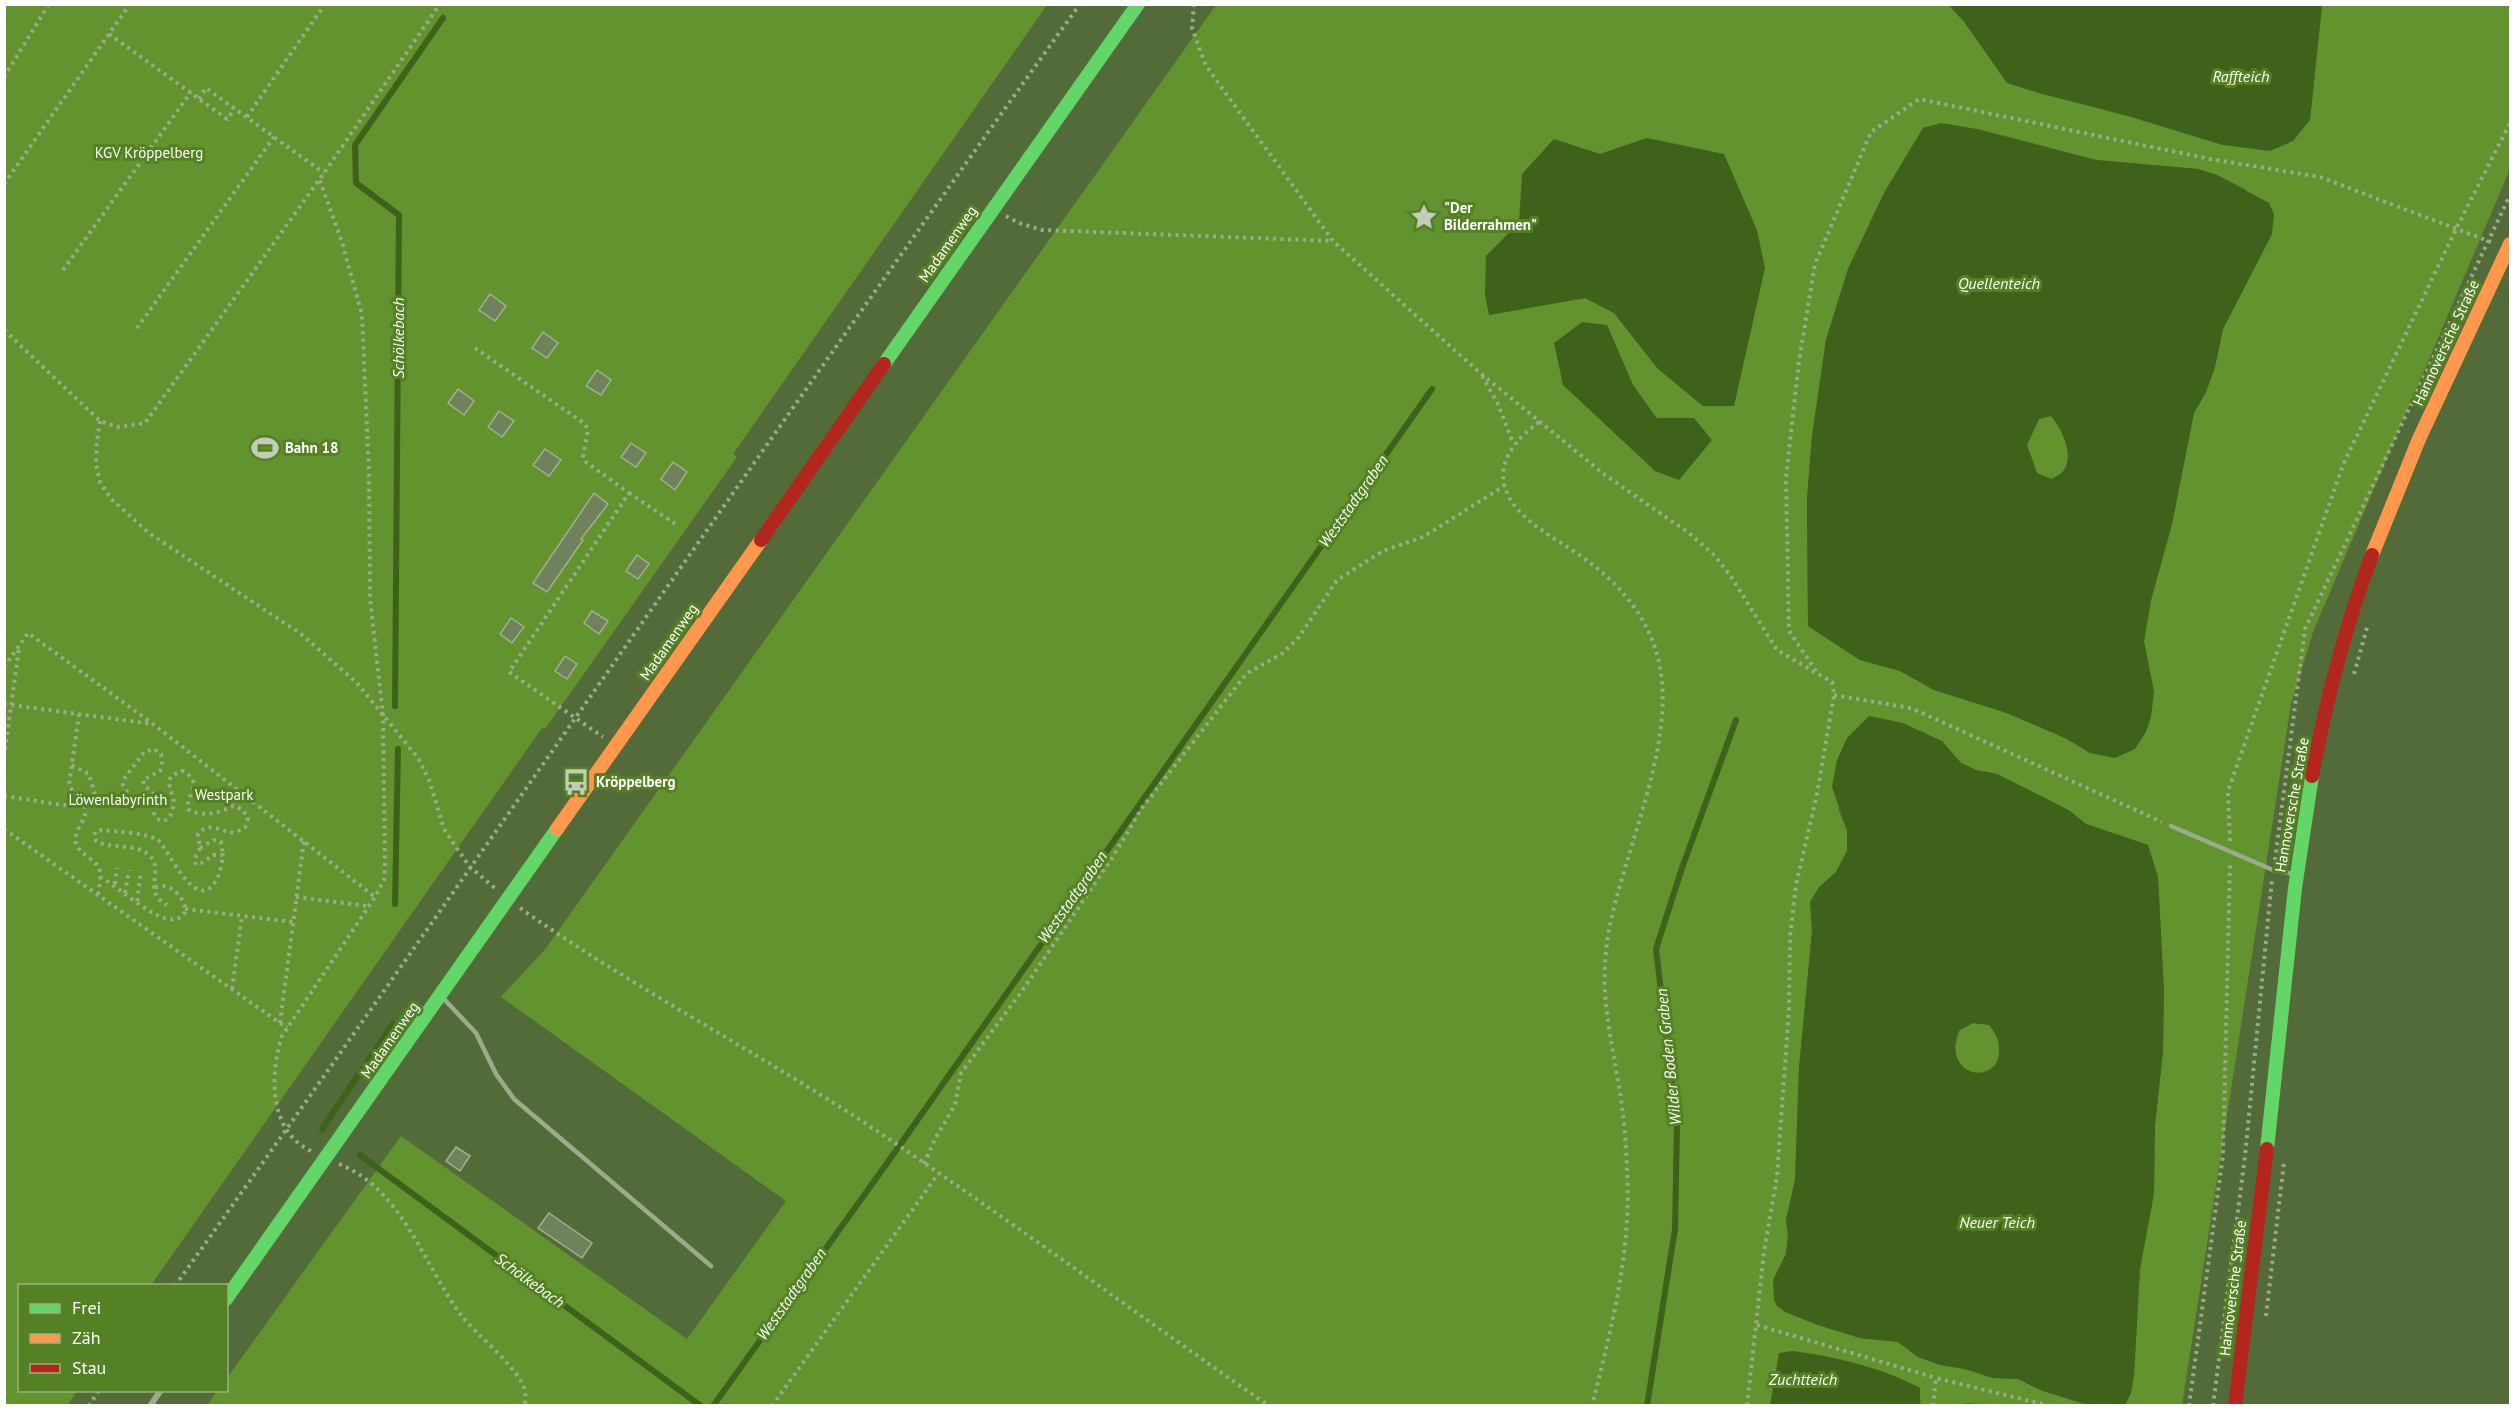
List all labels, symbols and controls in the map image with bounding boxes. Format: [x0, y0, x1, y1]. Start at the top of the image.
water label: Raffteich [2212, 66, 2270, 86]
park label: KGV Kröppelberg [95, 143, 203, 162]
place label: "Der Bilderrahmen" [1444, 198, 1537, 234]
street label: Madamenweg [914, 202, 981, 286]
place icon: "Der Bilderrahmen" [1409, 202, 1439, 232]
water label: Quellenteich [1958, 273, 2040, 293]
street label: Hannoversche Straße [2408, 277, 2483, 409]
water label: Schölkebach [388, 297, 408, 379]
sports icon: Bahn 18 [250, 433, 280, 463]
place label: Bahn 18 [285, 438, 338, 457]
water label: Weststadtgraben [1314, 451, 1392, 551]
street label: Madamenweg [635, 600, 702, 684]
street label: Hannoversche Straße [2270, 736, 2313, 874]
bus stop icon: Kröppelberg [561, 767, 591, 797]
place label: Kröppelberg [596, 772, 676, 791]
park label: Westpark [195, 785, 254, 804]
park label: Löwenlabyrinth [69, 790, 167, 809]
water label: Weststadtgraben [1033, 847, 1111, 947]
water label: Wilder Boden Graben [1651, 988, 1685, 1126]
street label: Madamenweg [356, 998, 423, 1082]
water label: Neuer Teich [1959, 1212, 2035, 1232]
street label: Hannoversche Straße [2215, 1219, 2250, 1357]
water label: Weststadtgraben [752, 1244, 830, 1344]
water label: Schölkebach [491, 1248, 569, 1312]
legend [18, 1284, 228, 1392]
text: Frei [72, 1296, 101, 1319]
text: Zäh [72, 1326, 101, 1349]
text: Stau [72, 1356, 106, 1379]
water label: Zuchtteich [1768, 1369, 1837, 1389]

